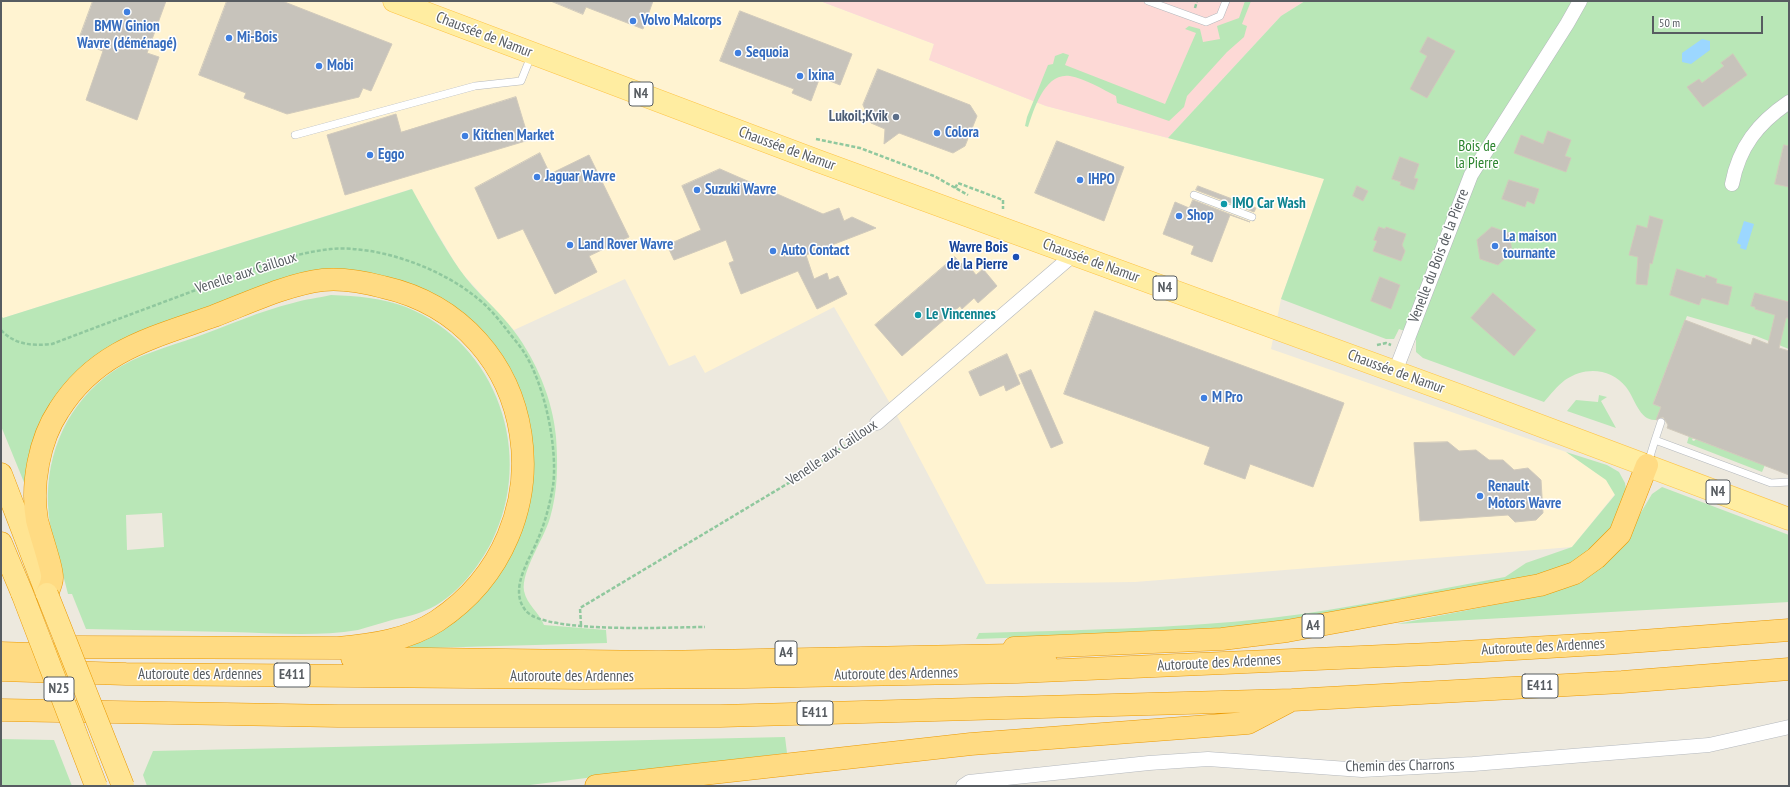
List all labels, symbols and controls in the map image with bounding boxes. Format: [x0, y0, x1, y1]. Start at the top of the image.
marker: BMW Ginion Wavre (déménagé) [122, 7, 132, 17]
street label: Chaussée de Namur [433, 8, 535, 62]
scale bar [1654, 8, 1765, 34]
place label: Volvo Malcorps [641, 12, 721, 30]
text: 50 m [1659, 15, 1680, 30]
marker: Volvo Malcorps [628, 16, 638, 26]
place label: BMW Ginion Wavre (déménagé) [77, 18, 177, 53]
place label: Mi-Bois [237, 29, 277, 47]
marker: Mi-Bois [224, 33, 234, 43]
place label: Sequoia [746, 44, 789, 62]
marker: Sequoia [733, 48, 743, 58]
place label: Mobi [327, 57, 354, 75]
marker: Mobi [314, 61, 324, 71]
place label: Ixina [808, 67, 834, 85]
marker: Ixina [795, 71, 805, 81]
road number: N4 [629, 82, 653, 106]
place label: Lukoil;Kvik [829, 108, 888, 126]
marker: Lukoil;Kvik [891, 112, 901, 122]
street label: Chaussée de Namur [736, 123, 838, 175]
place label: Colora [945, 124, 979, 142]
place label: Kitchen Market [473, 127, 554, 145]
marker: Colora [932, 128, 942, 138]
marker: Kitchen Market [460, 131, 470, 141]
park label: Bois de la Pierre [1455, 138, 1499, 173]
place label: Eggo [378, 146, 404, 164]
marker: Eggo [365, 150, 375, 160]
place label: Jaguar Wavre [545, 168, 616, 186]
place label: IHPO [1088, 171, 1115, 189]
marker: Jaguar Wavre [532, 172, 542, 182]
marker: IHPO [1075, 175, 1085, 185]
place label: Suzuki Wavre [705, 181, 776, 199]
marker: Suzuki Wavre [692, 185, 702, 195]
street label: Venelle du Bois de la Pierre [1405, 187, 1473, 325]
place label: IMO Car Wash [1232, 195, 1306, 213]
marker: IMO Car Wash [1219, 199, 1229, 209]
place label: Shop [1187, 207, 1214, 225]
marker: Shop [1174, 211, 1184, 221]
place label: La maison tournante [1503, 228, 1557, 263]
street label: Chaussée de Namur [1040, 235, 1142, 287]
place label: Land Rover Wavre [578, 236, 673, 254]
place label: Wavre Bois de la Pierre [947, 239, 1008, 274]
marker: Land Rover Wavre [565, 240, 575, 250]
marker: La maison tournante [1490, 241, 1500, 251]
place label: Auto Contact [781, 242, 849, 260]
marker: Auto Contact [768, 246, 778, 256]
street label: Venelle aux Cailloux [193, 248, 299, 298]
marker: Wavre Bois de la Pierre [1011, 252, 1021, 262]
road number: N4 [1153, 276, 1177, 300]
place label: Le Vincennes [926, 306, 996, 324]
marker: Le Vincennes [913, 310, 923, 320]
street label: Chaussée de Namur [1345, 346, 1447, 398]
place label: M Pro [1212, 389, 1243, 407]
marker: M Pro [1199, 393, 1209, 403]
street label: Venelle aux Cailloux [783, 416, 881, 490]
place label: Renault Motors Wavre [1488, 478, 1562, 513]
road number: N4 [1706, 480, 1730, 504]
marker: Renault Motors Wavre [1475, 491, 1485, 501]
road number: A4 [1302, 614, 1324, 638]
street label: Autoroute des Ardennes [1481, 635, 1605, 659]
road number: A4 [775, 641, 797, 665]
street label: Autoroute des Ardennes [1157, 651, 1281, 675]
road number: E411 [274, 663, 310, 687]
street label: Autoroute des Ardennes [834, 664, 958, 684]
street label: Autoroute des Ardennes [138, 666, 262, 684]
street label: Autoroute des Ardennes [510, 668, 634, 686]
road number: E411 [1522, 674, 1558, 698]
road number: N25 [44, 677, 74, 701]
road number: E411 [797, 701, 833, 725]
street label: Chemin des Charrons [1345, 756, 1455, 776]

